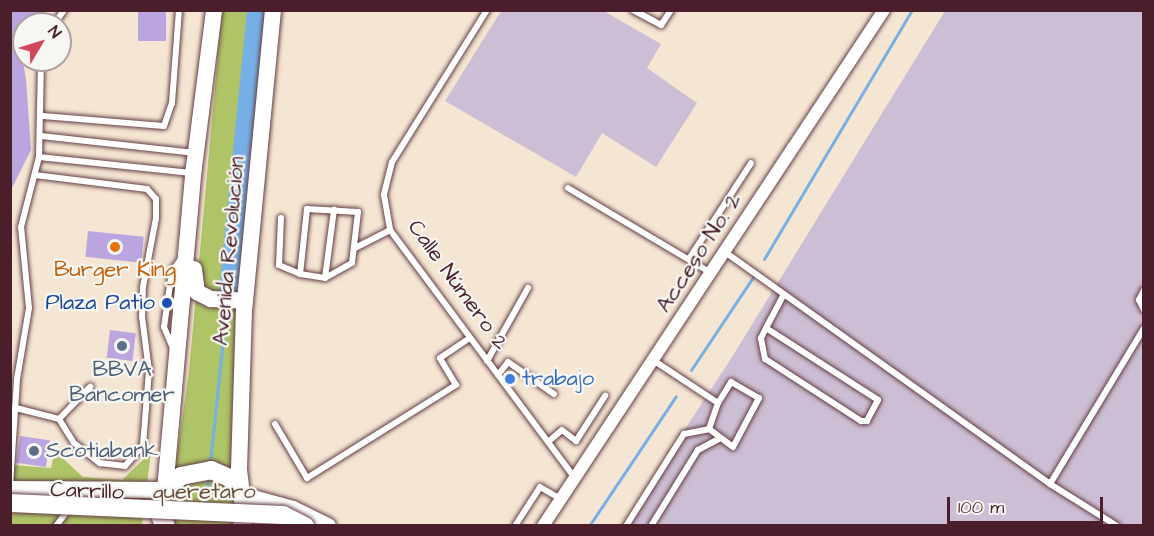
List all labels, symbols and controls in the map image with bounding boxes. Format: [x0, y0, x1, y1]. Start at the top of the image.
north arrow [12, 12, 72, 72]
text: N [43, 21, 66, 43]
street label: Avenida Revolución [208, 155, 250, 347]
street label: Acceso No. 2 [651, 188, 747, 318]
street label: Calle Número 2 [402, 215, 514, 355]
marker: Burger King [108, 240, 122, 254]
place label: Burger King [54, 257, 176, 283]
place label: Plaza Patio [46, 290, 155, 316]
marker: Plaza Patio [160, 296, 174, 310]
marker: BBVA Bancomer [115, 339, 129, 353]
place label: BBVA Bancomer [69, 356, 175, 408]
place label: trabajo [522, 366, 594, 392]
marker: trabajo [503, 372, 517, 386]
place label: Scotiabank [46, 438, 158, 464]
marker: Scotiabank [27, 444, 41, 458]
street label: Carrillo [50, 477, 124, 505]
park label: queretaro [152, 479, 256, 505]
scale bar [950, 485, 1106, 523]
text: 100 m [958, 495, 1004, 520]

